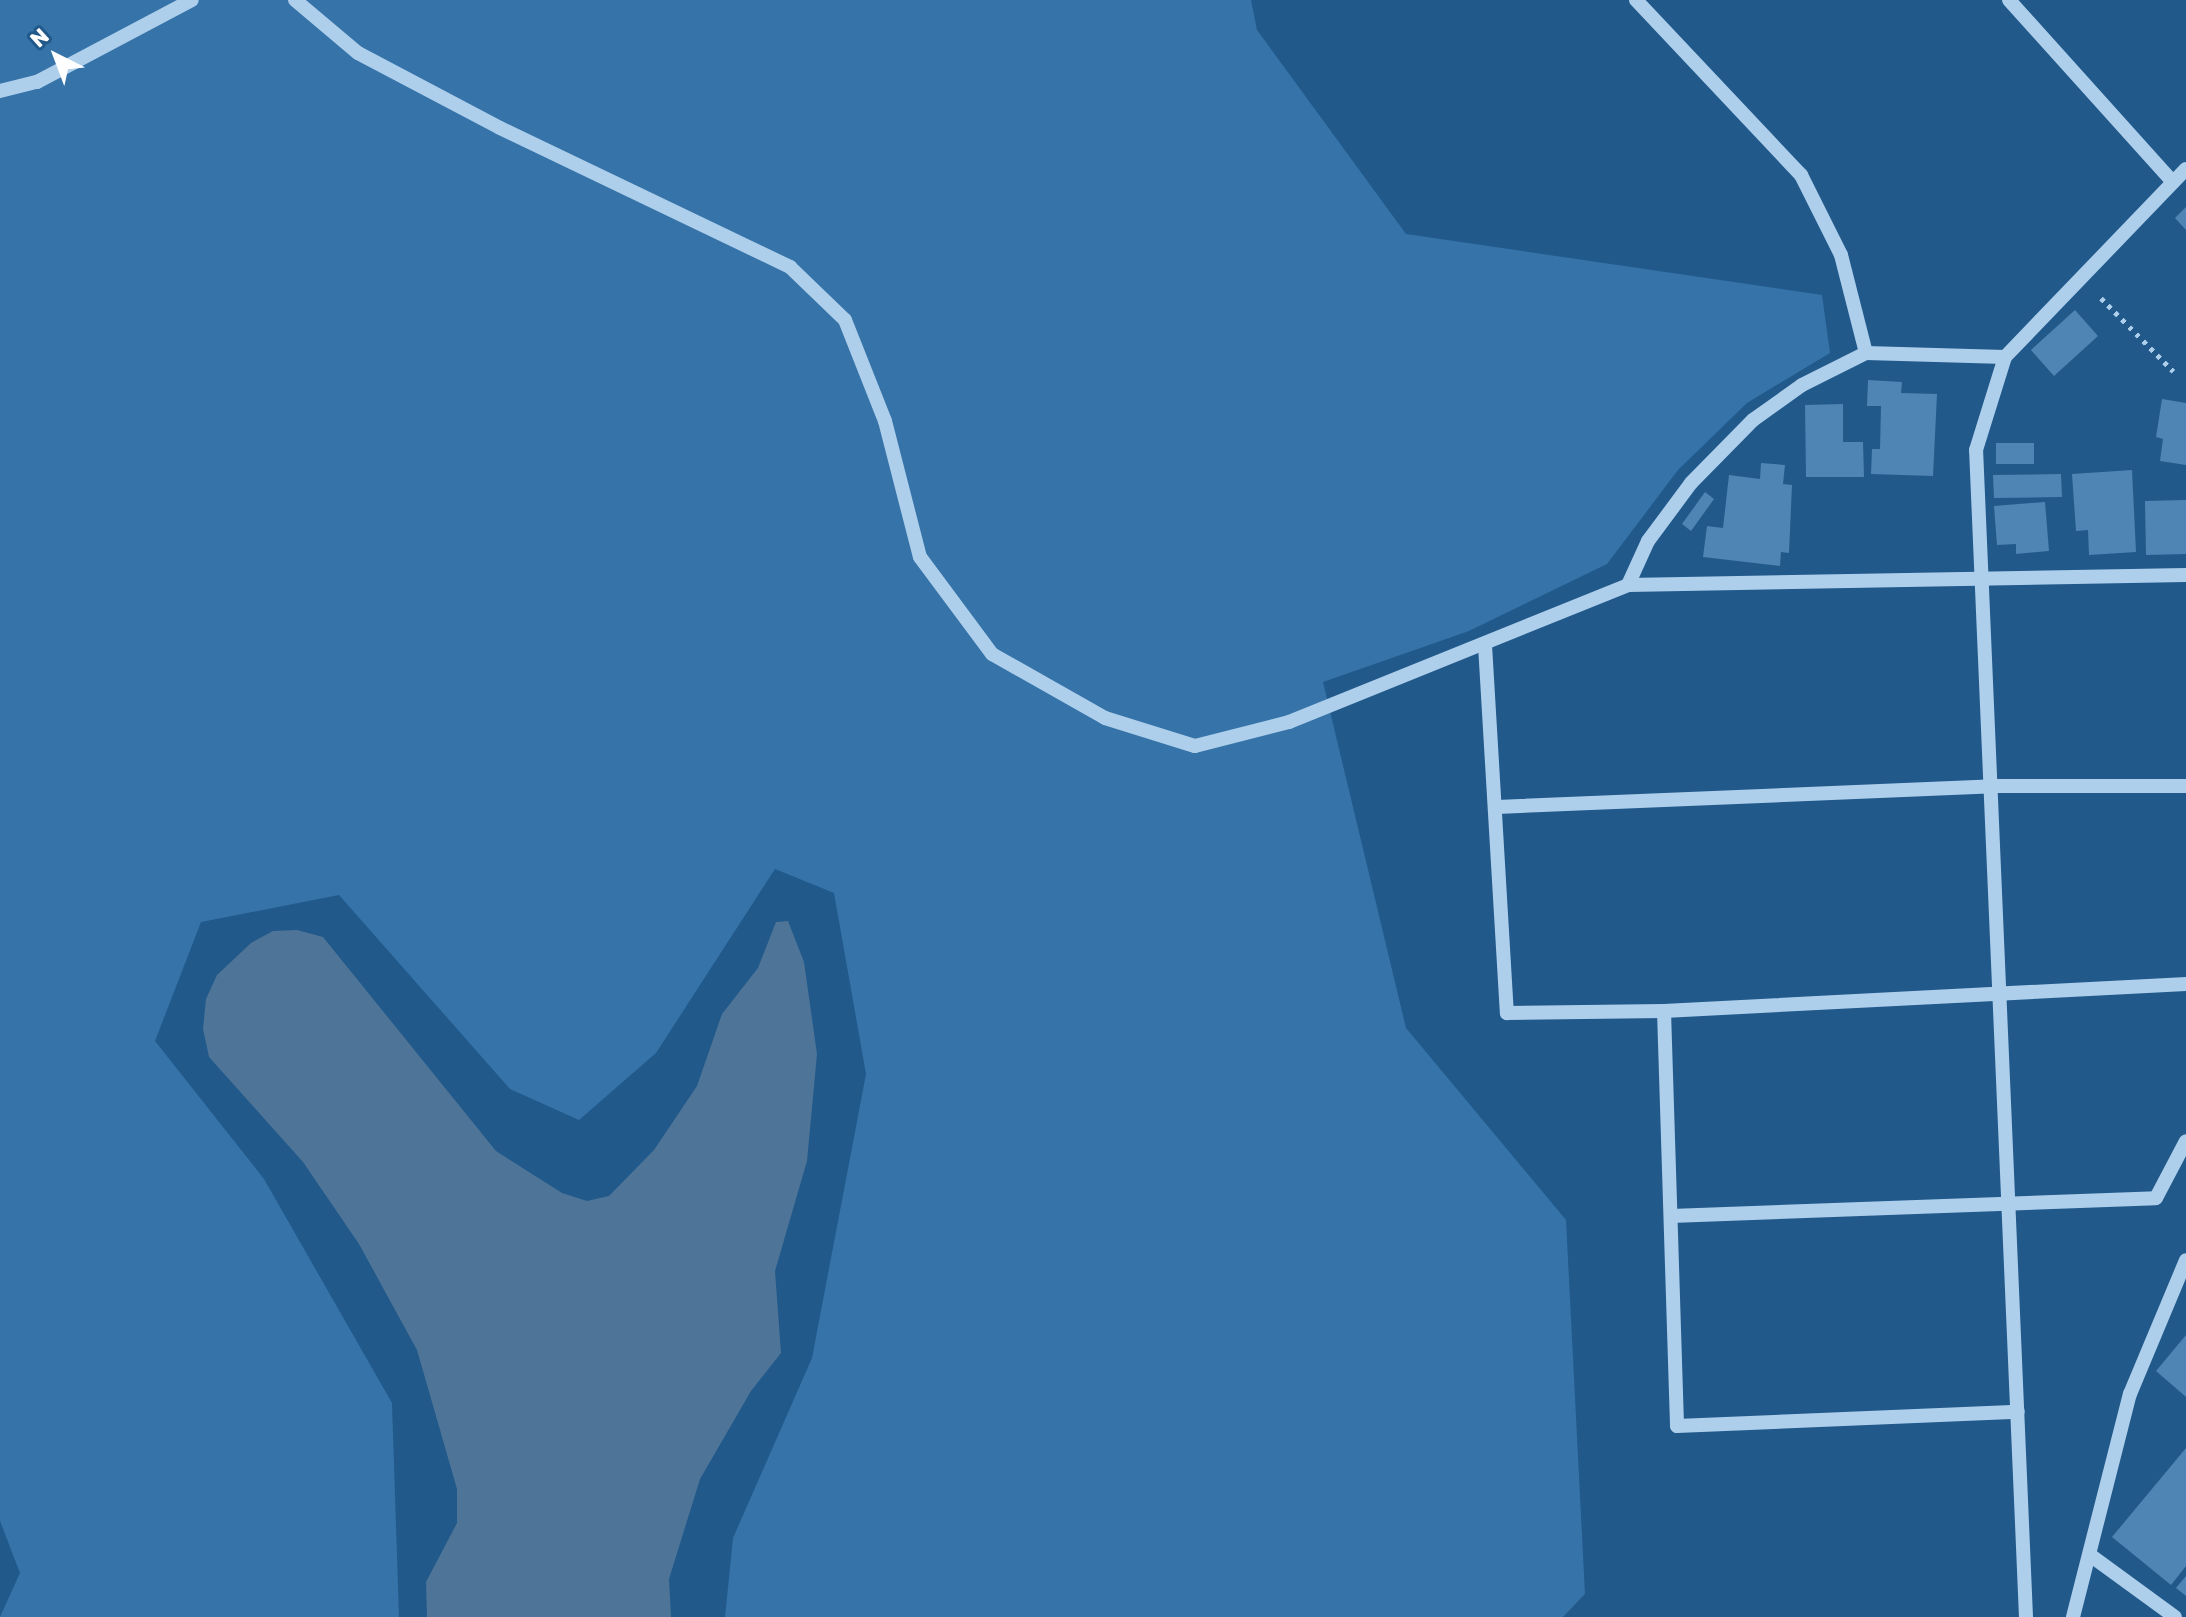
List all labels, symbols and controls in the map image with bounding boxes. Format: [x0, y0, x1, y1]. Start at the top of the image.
north arrow [16, 16, 96, 96]
text: N [25, 22, 55, 53]

